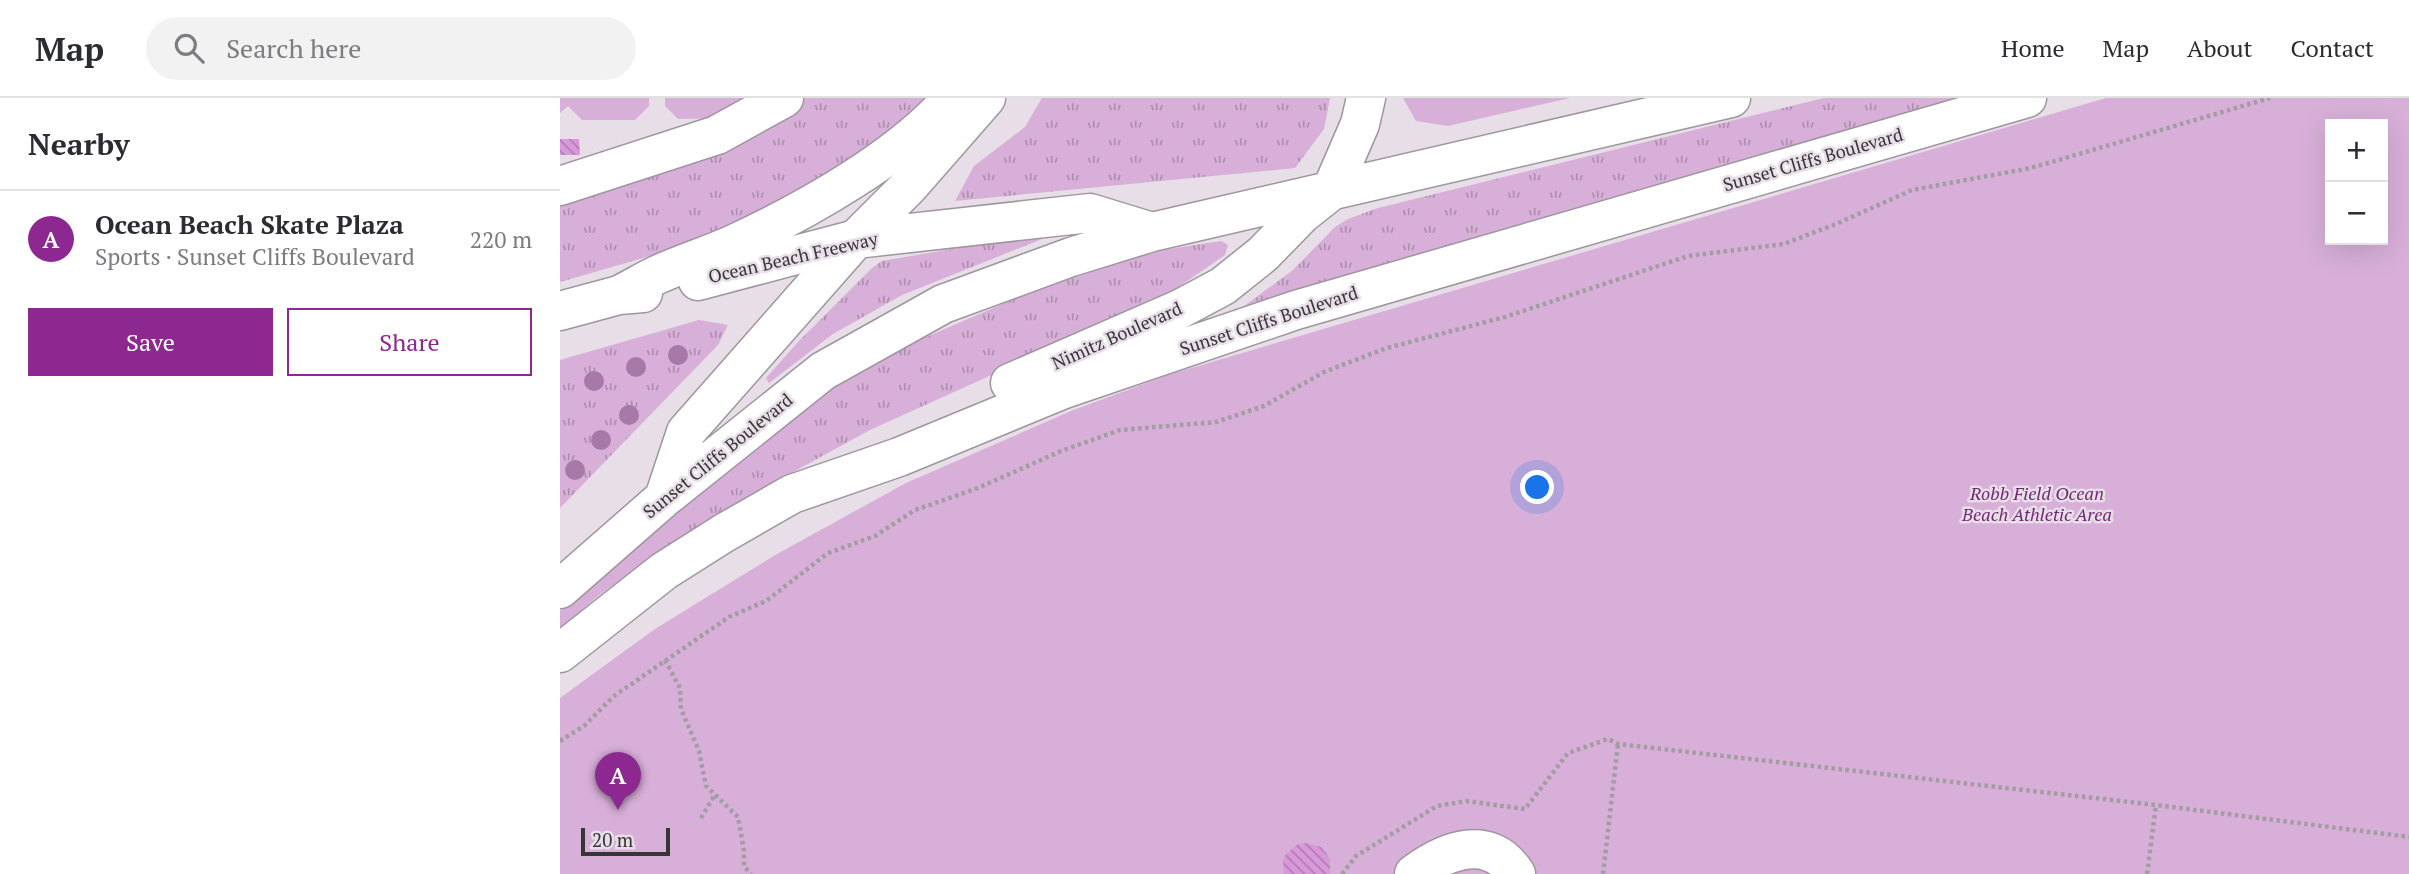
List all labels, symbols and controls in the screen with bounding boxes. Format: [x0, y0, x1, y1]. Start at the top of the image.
search box [146, 17, 636, 80]
text: Map [35, 27, 104, 70]
icon: search [170, 29, 208, 67]
text: Search here [226, 31, 361, 65]
text: Home [2001, 32, 2065, 64]
text: Map [2103, 32, 2149, 64]
text: About [2187, 32, 2253, 64]
text: Contact [2291, 32, 2374, 64]
map controls [2325, 119, 2388, 245]
button: + [2325, 119, 2388, 182]
street label: Sunset Cliffs Boulevard [1720, 122, 1905, 196]
text: Nearby [28, 124, 130, 164]
button: − [2325, 182, 2388, 245]
text: Ocean Beach Skate Plaza [95, 207, 404, 241]
text: A [43, 224, 59, 255]
text: 220 m [470, 224, 532, 255]
street label: Ocean Beach Freeway [706, 226, 881, 288]
text: Sports · Sunset Cliffs Boulevard [95, 241, 415, 272]
street label: Sunset Cliffs Boulevard [1176, 280, 1361, 360]
street label: Nimitz Boulevard [1048, 296, 1185, 375]
button: Save [28, 308, 273, 376]
button: Share [287, 308, 532, 376]
street label: Sunset Cliffs Boulevard [638, 387, 797, 523]
your location [1520, 470, 1554, 504]
park label: Robb Field Ocean Beach Athletic Area [1961, 481, 2112, 526]
pin: A [595, 752, 641, 810]
scale bar [581, 825, 670, 857]
text: 20 m [592, 827, 633, 852]

